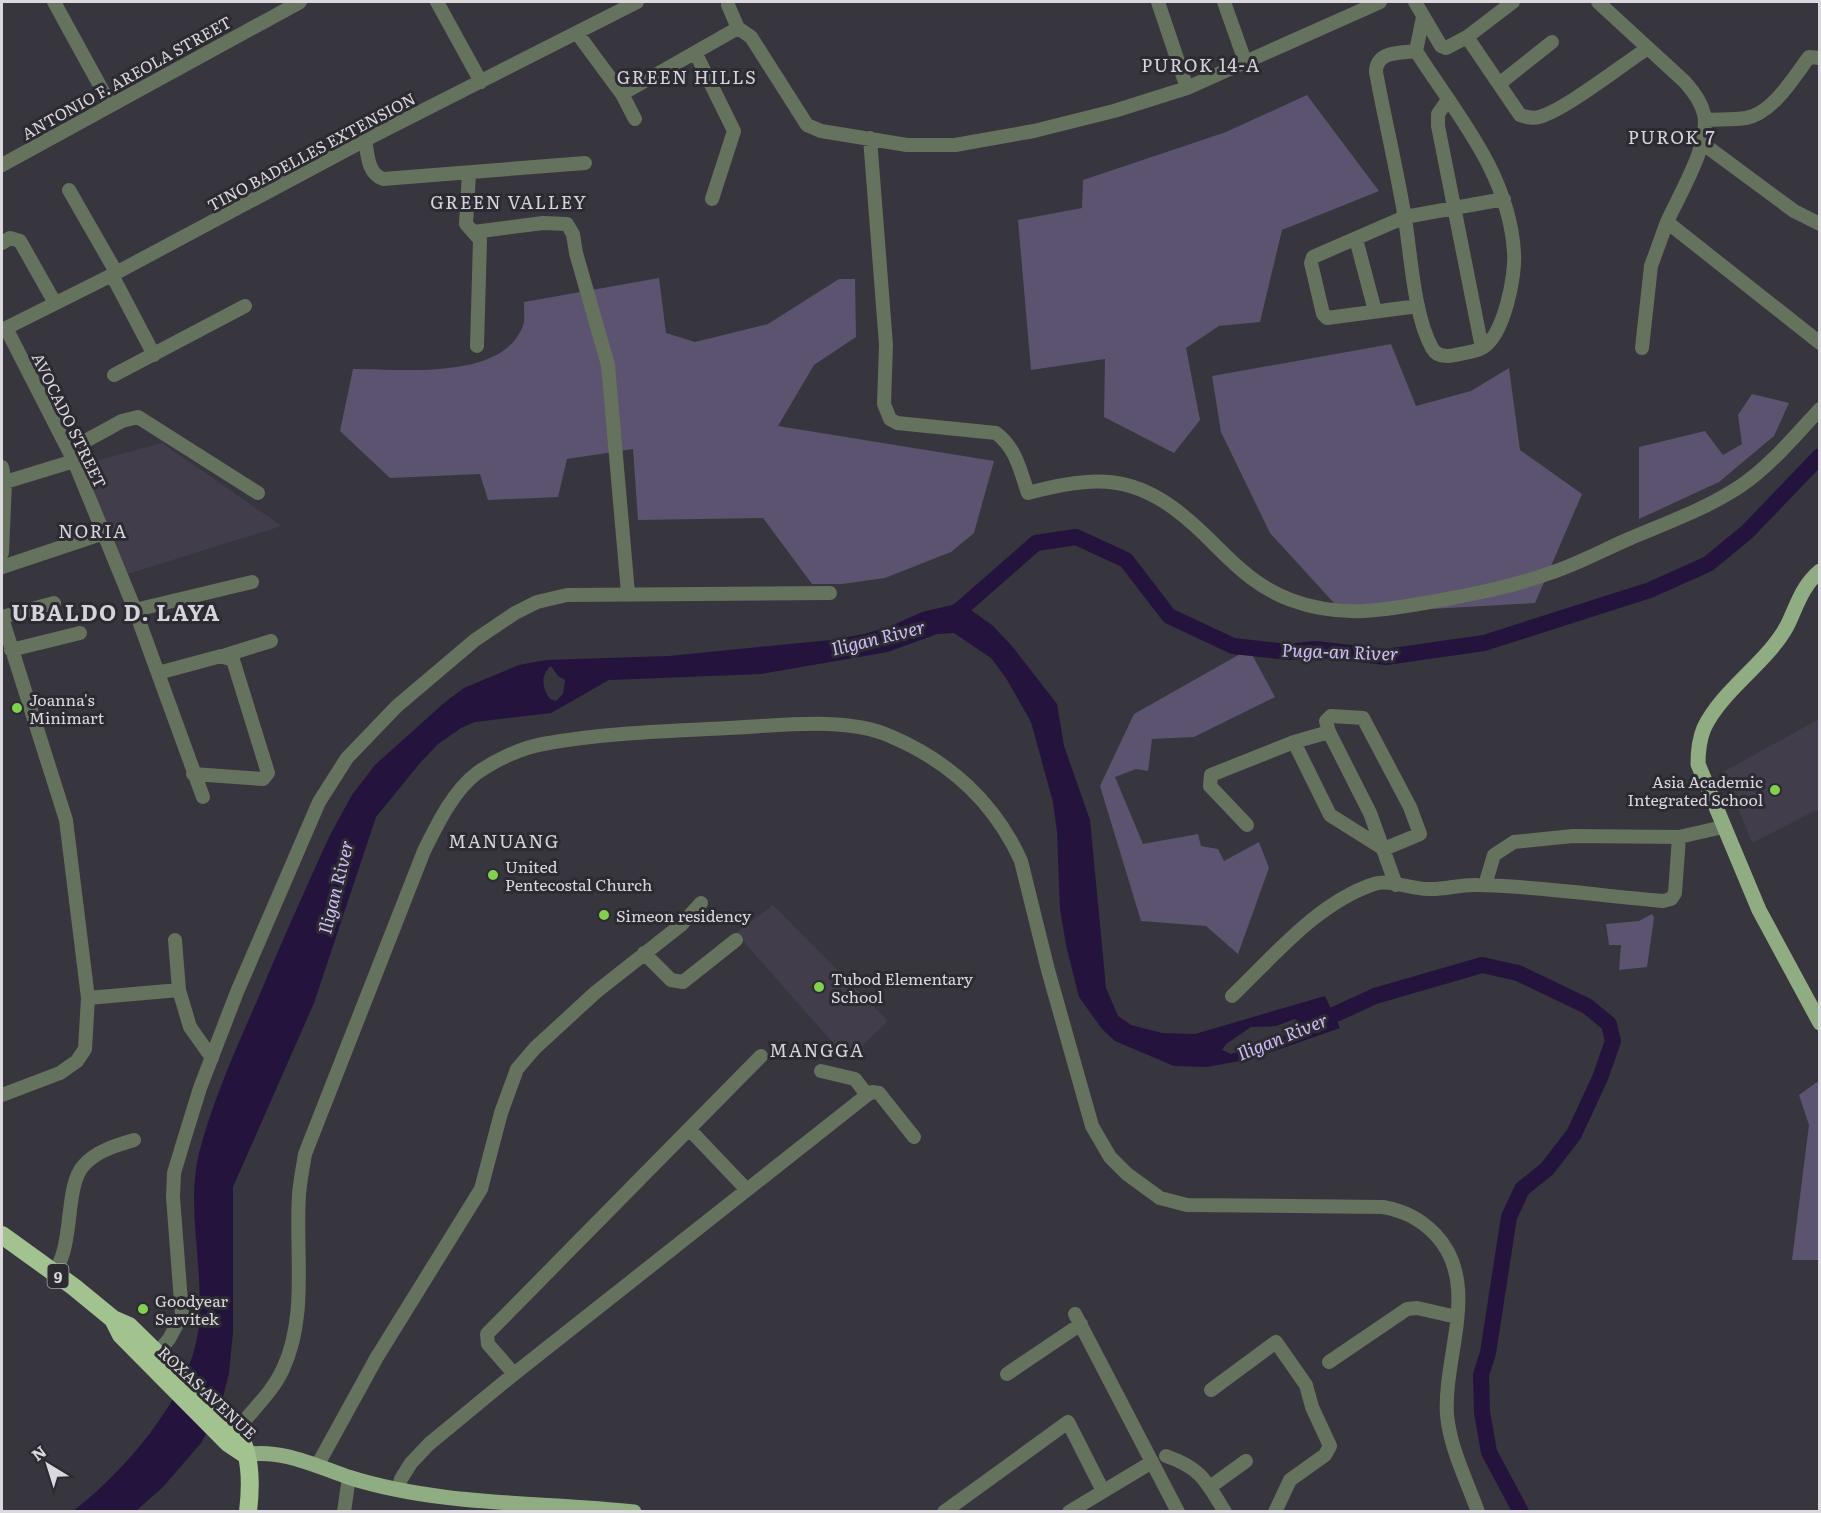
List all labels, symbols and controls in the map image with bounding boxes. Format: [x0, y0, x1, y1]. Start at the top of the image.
street label: ANTONIO F. AREOLA STREET [17, 9, 235, 145]
district label: PUROK 14-A [1141, 51, 1261, 78]
district label: GREEN HILLS [617, 63, 757, 90]
street label: TINO BADELLES EXTENSION [202, 86, 420, 216]
district label: PUROK 7 [1628, 123, 1716, 150]
district label: GREEN VALLEY [430, 188, 588, 215]
street label: AVOCADO STREET [27, 348, 113, 492]
district label: NORIA [58, 517, 128, 544]
district label: UBALDO D. LAYA [11, 595, 221, 628]
water label: Iligan River [828, 612, 928, 662]
water label: Puga-an River [1281, 635, 1399, 667]
place label: Joanna's Minimart [29, 687, 105, 729]
marker: Joanna's Minimart [10, 701, 24, 715]
place label: Asia Academic Integrated School [1628, 769, 1763, 811]
marker: Asia Academic Integrated School [1768, 783, 1782, 797]
district label: MANUANG [448, 827, 560, 854]
water label: Iligan River [310, 837, 360, 937]
place label: United Pentecostal Church [505, 854, 653, 896]
marker: United Pentecostal Church [486, 868, 500, 882]
place label: Simeon residency [616, 903, 752, 927]
marker: Simeon residency [597, 908, 611, 922]
place label: Tubod Elementary School [831, 966, 974, 1008]
marker: Tubod Elementary School [812, 980, 826, 994]
water label: Iligan River [1233, 1006, 1331, 1066]
district label: MANGGA [769, 1036, 865, 1063]
road number: 9 [48, 1264, 68, 1288]
place label: Goodyear Servitek [155, 1288, 229, 1330]
marker: Goodyear Servitek [136, 1302, 150, 1316]
street label: ROXAS AVENUE [153, 1340, 263, 1444]
north arrow [18, 1435, 78, 1495]
text: N [25, 1439, 51, 1466]

